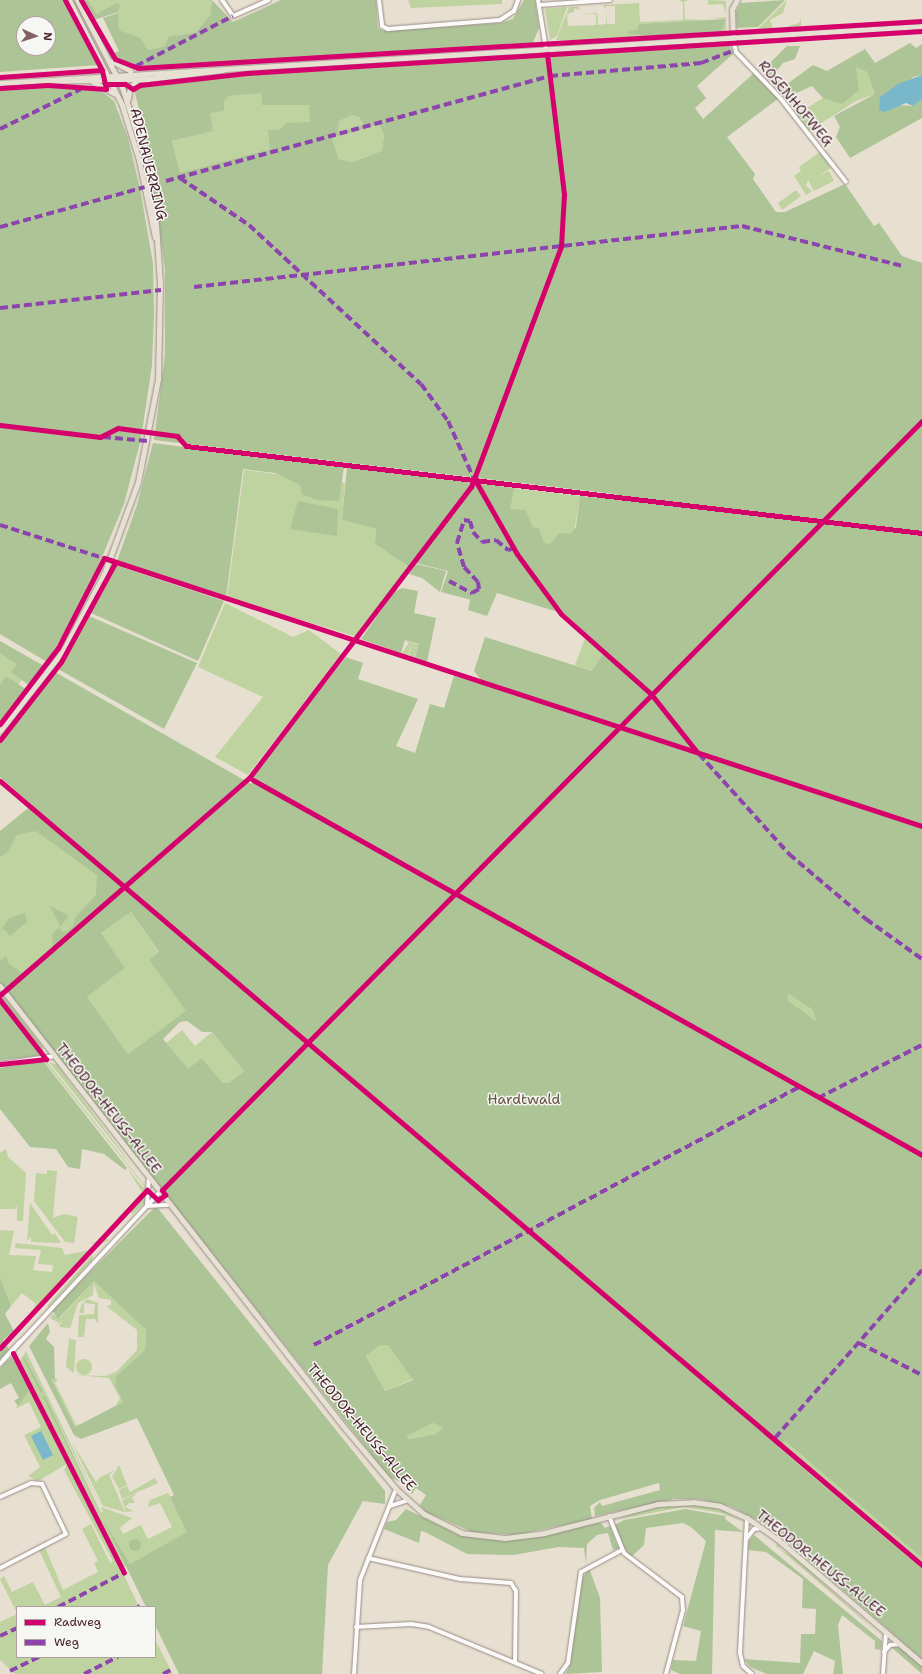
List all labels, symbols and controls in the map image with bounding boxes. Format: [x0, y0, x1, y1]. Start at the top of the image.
north arrow [16, 16, 56, 56]
text: N [40, 32, 55, 41]
street label: ROSENHOFWEG [755, 57, 837, 149]
street label: ADENAUERRING [127, 106, 171, 222]
street label: THEODOR-HEUSS-ALLEE [53, 1039, 165, 1177]
park label: Hardtwald [488, 1091, 560, 1107]
street label: THEODOR-HEUSS-ALLEE [304, 1360, 420, 1494]
street label: THEODOR-HEUSS-ALLEE [753, 1506, 889, 1620]
legend [16, 1606, 156, 1658]
text: Radweg [54, 1614, 101, 1630]
text: Weg [54, 1634, 79, 1650]

